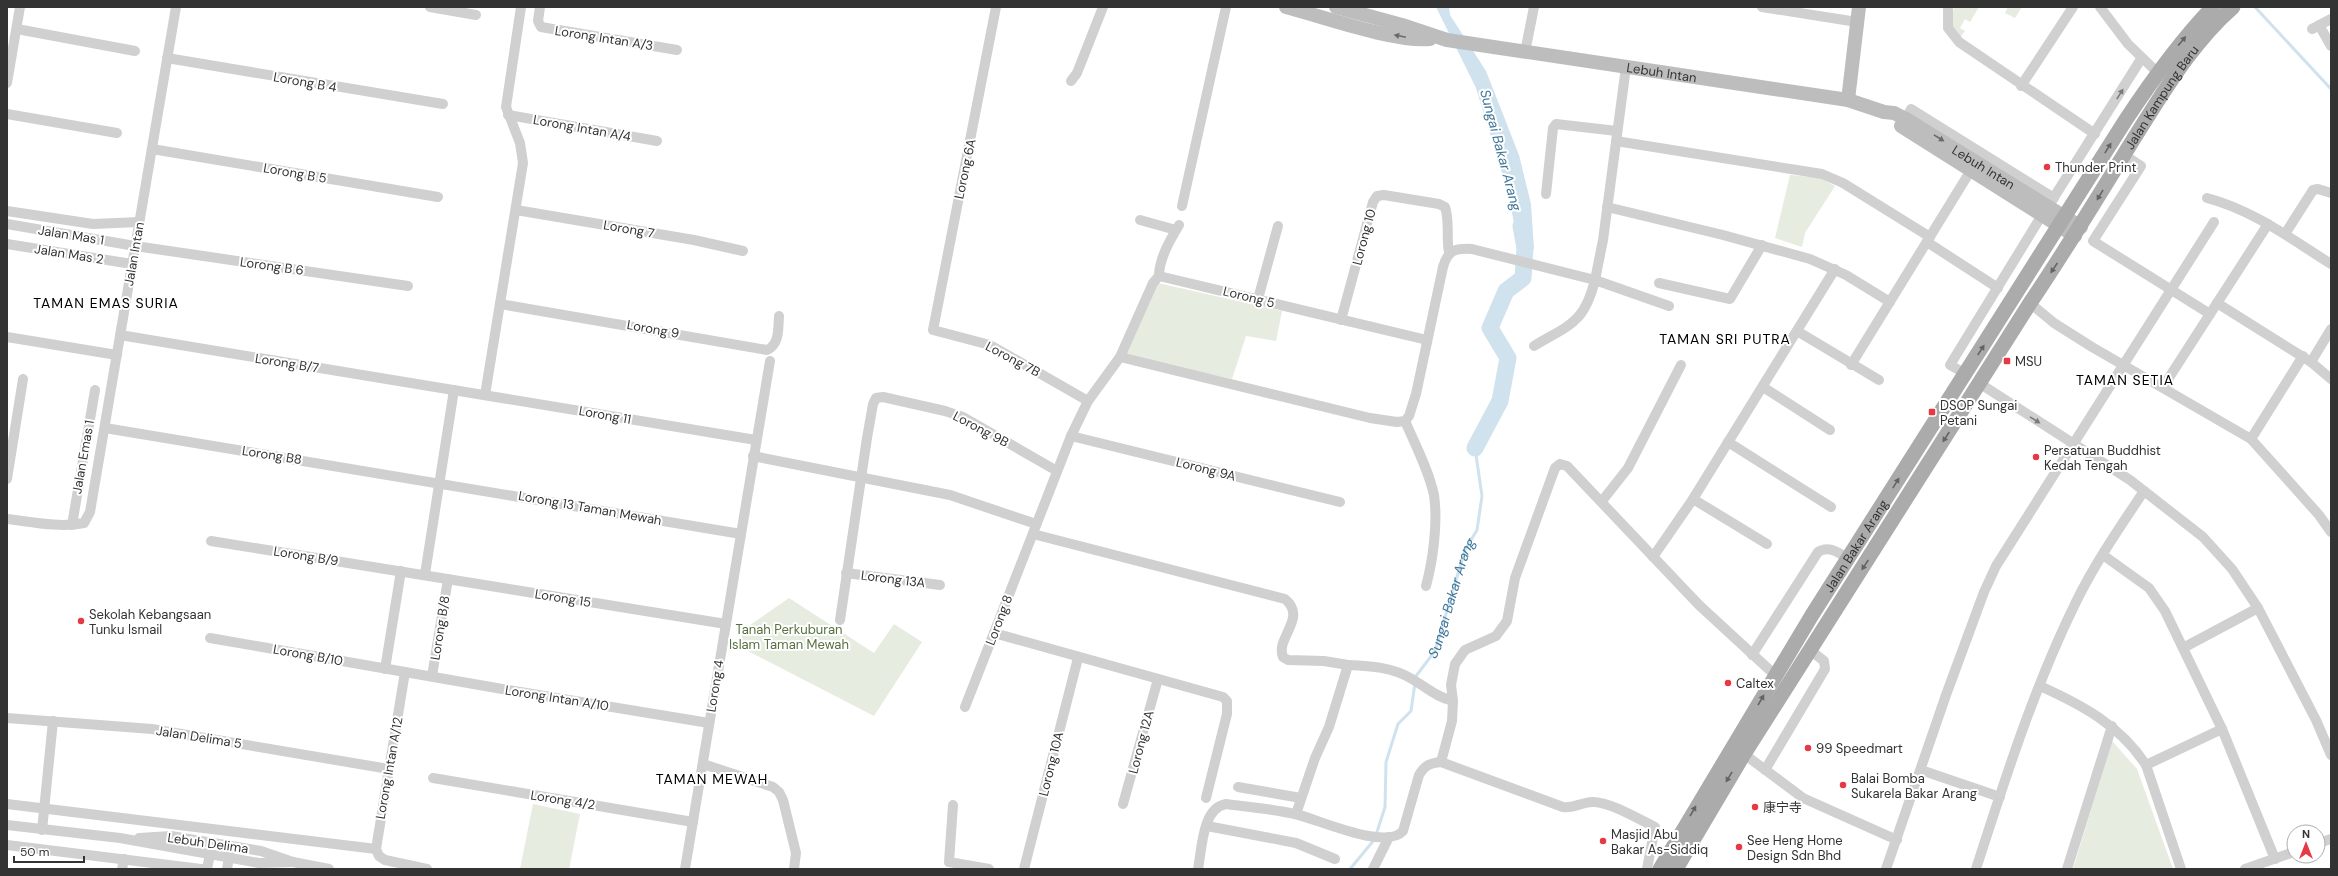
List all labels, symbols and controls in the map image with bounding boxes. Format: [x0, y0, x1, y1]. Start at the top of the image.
street label: Lorong Intan A/3 [554, 22, 654, 54]
one-way arrow [1394, 33, 1406, 39]
one-way arrow [2177, 36, 2186, 47]
street label: Jalan Kampung Baru [2121, 42, 2202, 152]
street label: Lebuh Intan [1626, 58, 1698, 86]
street label: Lorong B 4 [272, 68, 338, 96]
water label: Sungai Bakar Arang [1476, 87, 1526, 213]
one-way arrow [2116, 88, 2123, 100]
street label: Lorong Intan A/4 [532, 111, 632, 145]
one-way arrow [1933, 135, 1945, 142]
street label: Lorong 6A [950, 137, 980, 201]
street label: Lebuh Intan [1949, 141, 2018, 193]
one-way arrow [2104, 143, 2112, 153]
street label: Lorong B 5 [262, 159, 328, 187]
place label: Thunder Print [2055, 159, 2137, 176]
marker: Thunder Print [2042, 162, 2052, 172]
one-way arrow [2096, 190, 2104, 200]
street label: Lorong 10 [1348, 207, 1380, 267]
street label: Lorong 7 [602, 216, 656, 242]
street label: Jalan Mas 1 [37, 221, 105, 249]
street label: Jalan Intan [120, 221, 148, 287]
street label: Jalan Mas 2 [33, 240, 105, 268]
street label: Lorong B 6 [239, 253, 305, 279]
one-way arrow [2050, 262, 2057, 274]
street label: Lorong 5 [1221, 282, 1277, 312]
district label: TAMAN EMAS SURIA [33, 294, 179, 312]
street label: Lorong 9 [625, 316, 681, 342]
district label: TAMAN SRI PUTRA [1659, 330, 1791, 348]
street label: Lorong 7B [983, 338, 1043, 381]
one-way arrow [1977, 345, 1985, 355]
street label: Lorong B/7 [254, 350, 320, 376]
place label: MSU [2015, 353, 2042, 370]
marker: MSU [2002, 356, 2012, 366]
district label: TAMAN SETIA [2076, 371, 2174, 389]
place label: DSOP Sungai Petani [1940, 397, 2017, 429]
street label: Lorong 11 [577, 402, 633, 428]
street label: Lorong 9B [950, 407, 1012, 451]
marker: DSOP Sungai Petani [1927, 407, 1937, 417]
one-way arrow [2029, 416, 2041, 423]
street label: Jalan Emas 1 [68, 419, 98, 495]
one-way arrow [1942, 432, 1950, 442]
street label: Lorong B8 [241, 442, 303, 468]
place label: Persatuan Buddhist Kedah Tengah [2044, 442, 2161, 474]
marker: Persatuan Buddhist Kedah Tengah [2031, 452, 2041, 462]
street label: Lorong 9A [1174, 453, 1238, 485]
one-way arrow [1893, 477, 1900, 489]
street label: Lorong 13 Taman Mewah [517, 487, 663, 529]
street label: Jalan Bakar Arang [1820, 496, 1892, 595]
water label: Sungai Bakar Arang [1424, 534, 1479, 662]
street label: Lorong B/9 [272, 542, 340, 570]
one-way arrow [1861, 559, 1868, 571]
street label: Lorong 13A [860, 567, 926, 591]
street label: Lorong 15 [534, 585, 592, 611]
street label: Lorong 8 [982, 592, 1016, 648]
street label: Lorong B/8 [427, 594, 454, 661]
place label: Sekolah Kebangsaan Tunku Ismail [89, 606, 211, 638]
marker: Sekolah Kebangsaan Tunku Ismail [76, 616, 86, 626]
park label: Tanah Perkuburan Islam Taman Mewah [729, 621, 849, 653]
street label: Lorong B/10 [272, 640, 344, 670]
street label: Lorong 4 [702, 659, 728, 713]
place label: Caltex [1736, 675, 1774, 692]
marker: Caltex [1723, 678, 1733, 688]
street label: Lorong Intan A/10 [504, 681, 610, 715]
one-way arrow [1757, 694, 1764, 706]
street label: Lorong 12A [1124, 708, 1158, 776]
street label: Lorong Intan A/12 [372, 716, 406, 820]
street label: Jalan Delima 5 [155, 722, 243, 752]
street label: Lorong 10A [1035, 730, 1067, 798]
place label: 99 Speedmart [1816, 740, 1903, 757]
marker: 99 Speedmart [1803, 743, 1813, 753]
district label: TAMAN MEWAH [656, 770, 768, 788]
place label: Balai Bomba Sukarela Bakar Arang [1851, 770, 1977, 802]
one-way arrow [1726, 771, 1733, 783]
marker: Balai Bomba Sukarela Bakar Arang [1838, 780, 1848, 790]
street label: Lorong 4/2 [529, 787, 597, 813]
place label: 康宁寺 [1763, 799, 1802, 816]
marker: 康宁寺 [1750, 802, 1760, 812]
one-way arrow [1689, 805, 1696, 817]
north arrow [2286, 824, 2326, 864]
place label: Masjid Abu Bakar As-Siddiq [1611, 826, 1708, 858]
text: N [2302, 827, 2310, 841]
street label: Lebuh Delima [166, 829, 250, 857]
place label: See Heng Home Design Sdn Bhd [1747, 832, 1843, 864]
marker: Masjid Abu Bakar As-Siddiq [1598, 836, 1608, 846]
scale bar [14, 838, 84, 864]
marker: See Heng Home Design Sdn Bhd [1734, 842, 1744, 852]
text: 50 m [20, 844, 49, 860]

